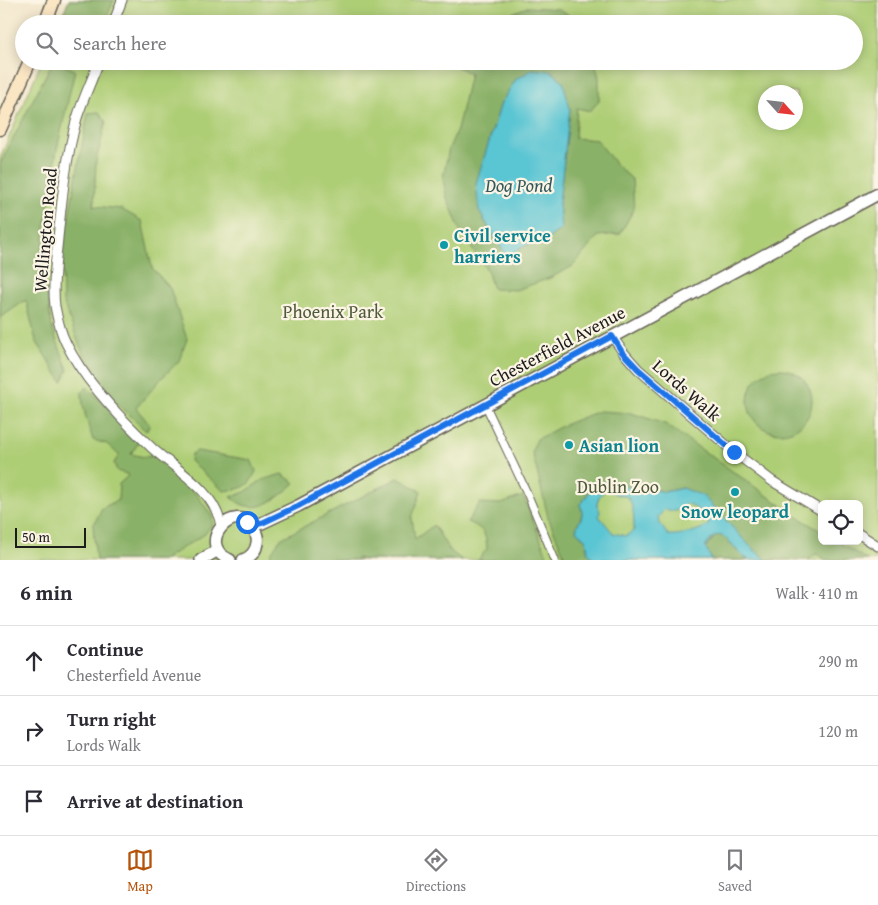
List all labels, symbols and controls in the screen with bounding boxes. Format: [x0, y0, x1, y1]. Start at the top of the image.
search box [15, 15, 863, 70]
icon: search [33, 29, 61, 57]
text: Search here [73, 29, 167, 57]
north arrow [758, 85, 803, 130]
street label: Wellington Road [26, 166, 64, 293]
water label: Dog Pond [484, 171, 553, 199]
place label: Civil service harriers [454, 222, 551, 270]
marker: Civil service harriers [438, 239, 450, 251]
park label: Phoenix Park [283, 298, 384, 325]
street label: Chesterfield Avenue [484, 299, 630, 393]
street label: Lords Walk [647, 353, 728, 428]
place label: Asian lion [579, 432, 659, 459]
marker: Asian lion [563, 439, 575, 451]
route end [723, 441, 746, 464]
park label: Dublin Zoo [577, 473, 659, 500]
marker: Snow leopard [729, 486, 741, 498]
place label: Snow leopard [681, 498, 790, 525]
map controls [818, 500, 863, 545]
button: locate [818, 500, 863, 545]
route start [236, 511, 259, 534]
scale bar [15, 525, 86, 548]
text: 50 m [22, 527, 50, 547]
text: 6 min [20, 577, 72, 608]
text: Walk · 410 m [775, 581, 858, 605]
text: Continue [67, 635, 144, 663]
icon: ahead [20, 647, 48, 675]
text: 290 m [818, 649, 858, 673]
text: Chesterfield Avenue [67, 663, 201, 687]
text: Turn right [67, 705, 156, 733]
icon: right [20, 717, 48, 745]
text: 120 m [818, 719, 858, 743]
text: Lords Walk [67, 733, 141, 757]
icon: arrive [20, 787, 48, 815]
text: Arrive at destination [67, 787, 243, 815]
tab: Map [126, 846, 154, 896]
tab: Directions [406, 846, 466, 896]
tab: Saved [718, 846, 752, 896]

